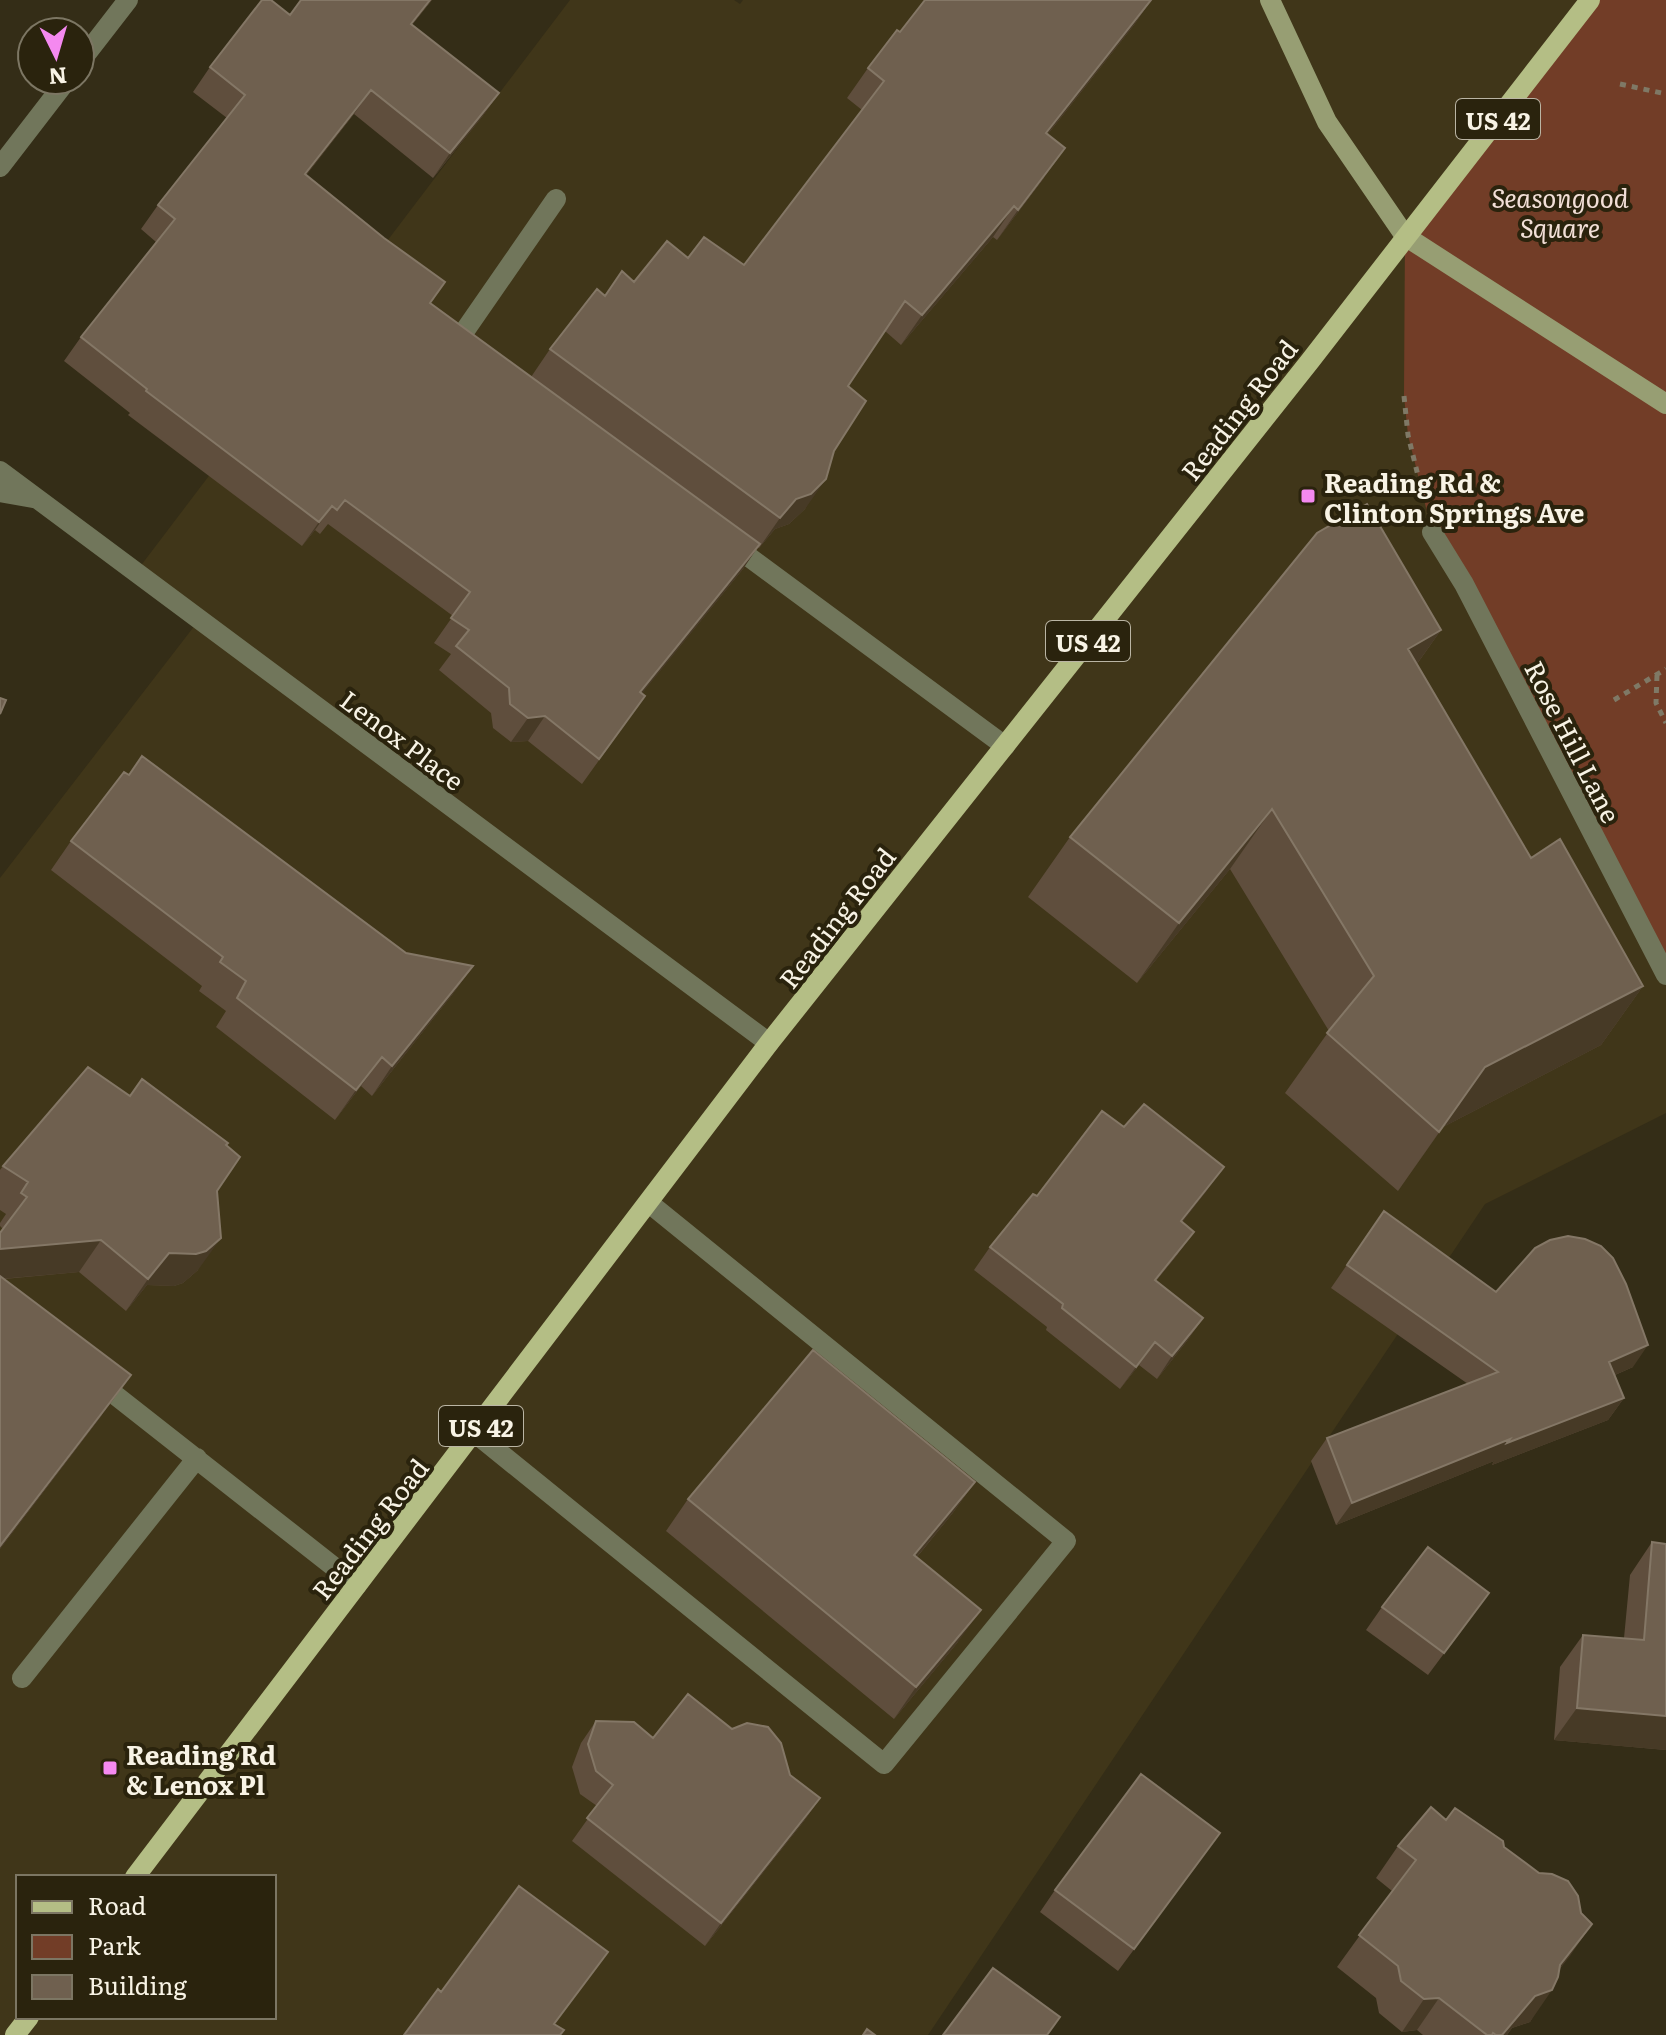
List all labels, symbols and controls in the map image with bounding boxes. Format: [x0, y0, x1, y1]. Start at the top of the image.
north arrow [16, 16, 96, 96]
text: N [47, 60, 69, 95]
road number: US 42 [1456, 99, 1540, 139]
park label: Seasongood Square [1491, 177, 1629, 246]
street label: Reading Road [1170, 330, 1306, 488]
place label: Reading Rd & Clinton Springs Ave [1324, 462, 1584, 531]
marker: Reading Rd & Clinton Springs Ave [1299, 487, 1317, 505]
road number: US 42 [1046, 621, 1130, 661]
street label: Rose Hill Lane [1516, 653, 1632, 829]
street label: Lenox Place [333, 679, 473, 799]
street label: Reading Road [768, 838, 904, 996]
road number: US 42 [439, 1406, 523, 1446]
street label: Reading Road [301, 1449, 437, 1607]
place label: Reading Rd & Lenox Pl [126, 1734, 276, 1803]
marker: Reading Rd & Lenox Pl [101, 1759, 119, 1777]
legend [16, 1875, 276, 2019]
text: Road [88, 1887, 147, 1922]
text: Park [88, 1927, 141, 1962]
text: Building [88, 1967, 187, 2002]

